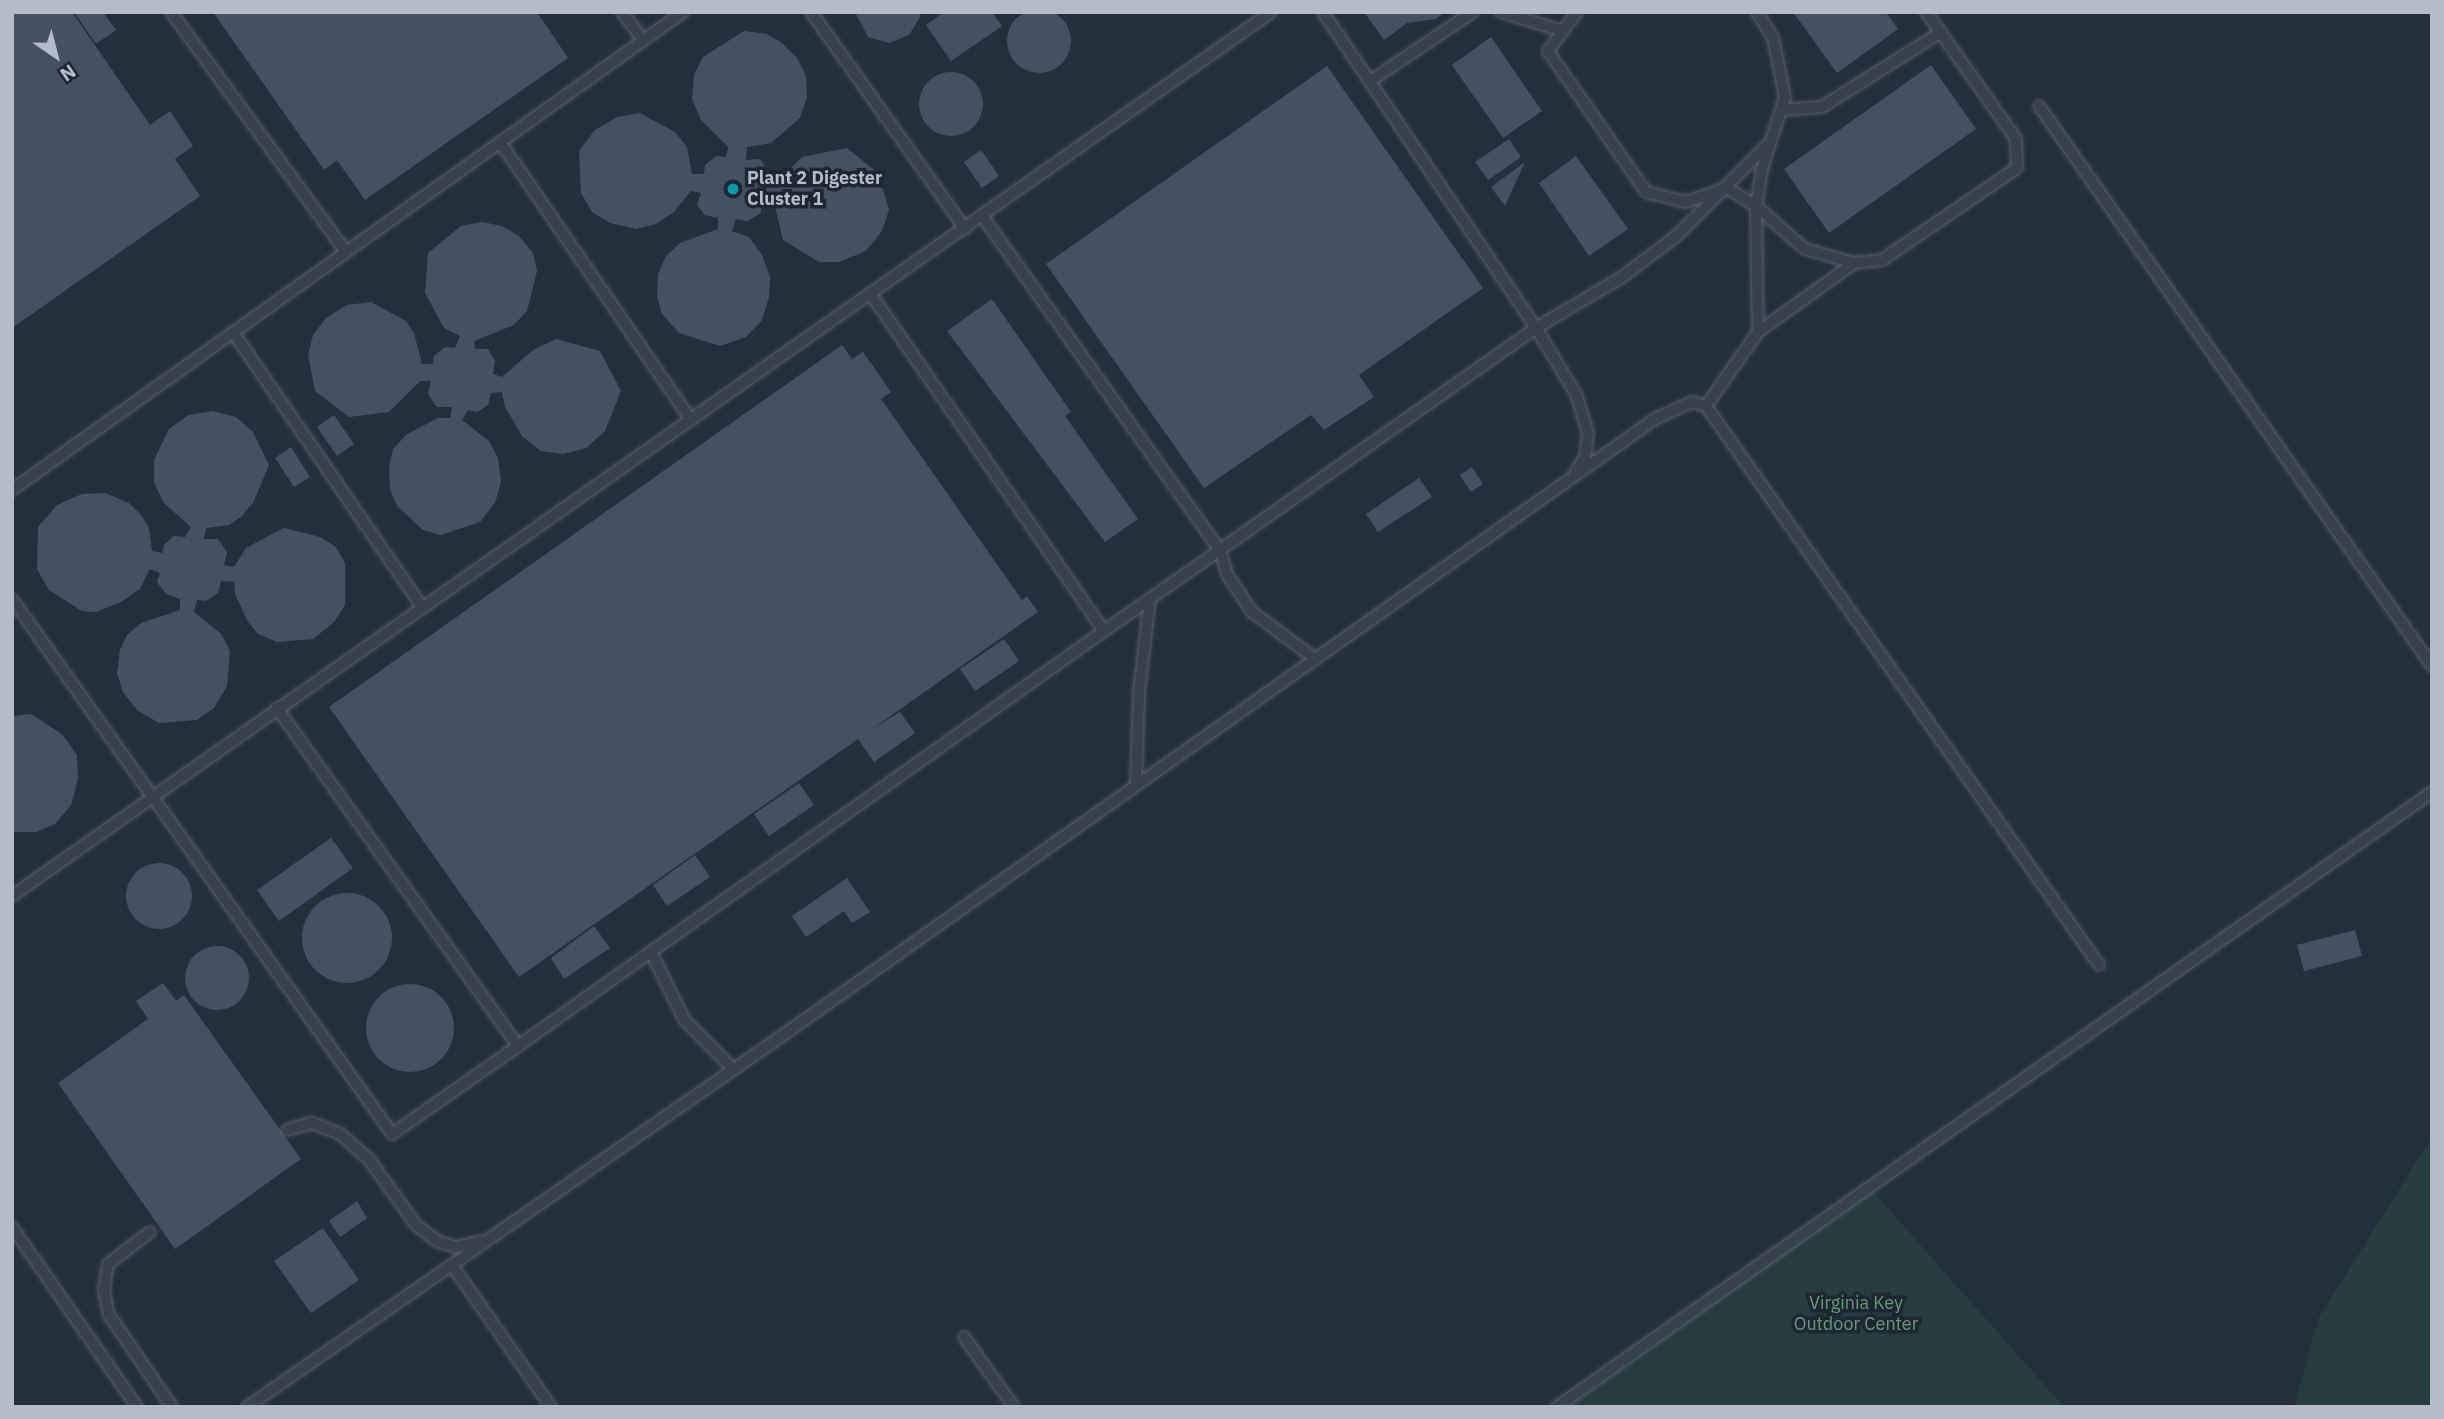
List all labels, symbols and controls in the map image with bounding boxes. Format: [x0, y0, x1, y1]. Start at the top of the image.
north arrow [21, 21, 91, 91]
text: N [56, 59, 81, 87]
place label: Plant 2 Digester Cluster 1 [747, 168, 882, 210]
marker: Plant 2 Digester Cluster 1 [725, 181, 741, 197]
park label: Virginia Key Outdoor Center [1794, 1293, 1918, 1336]

